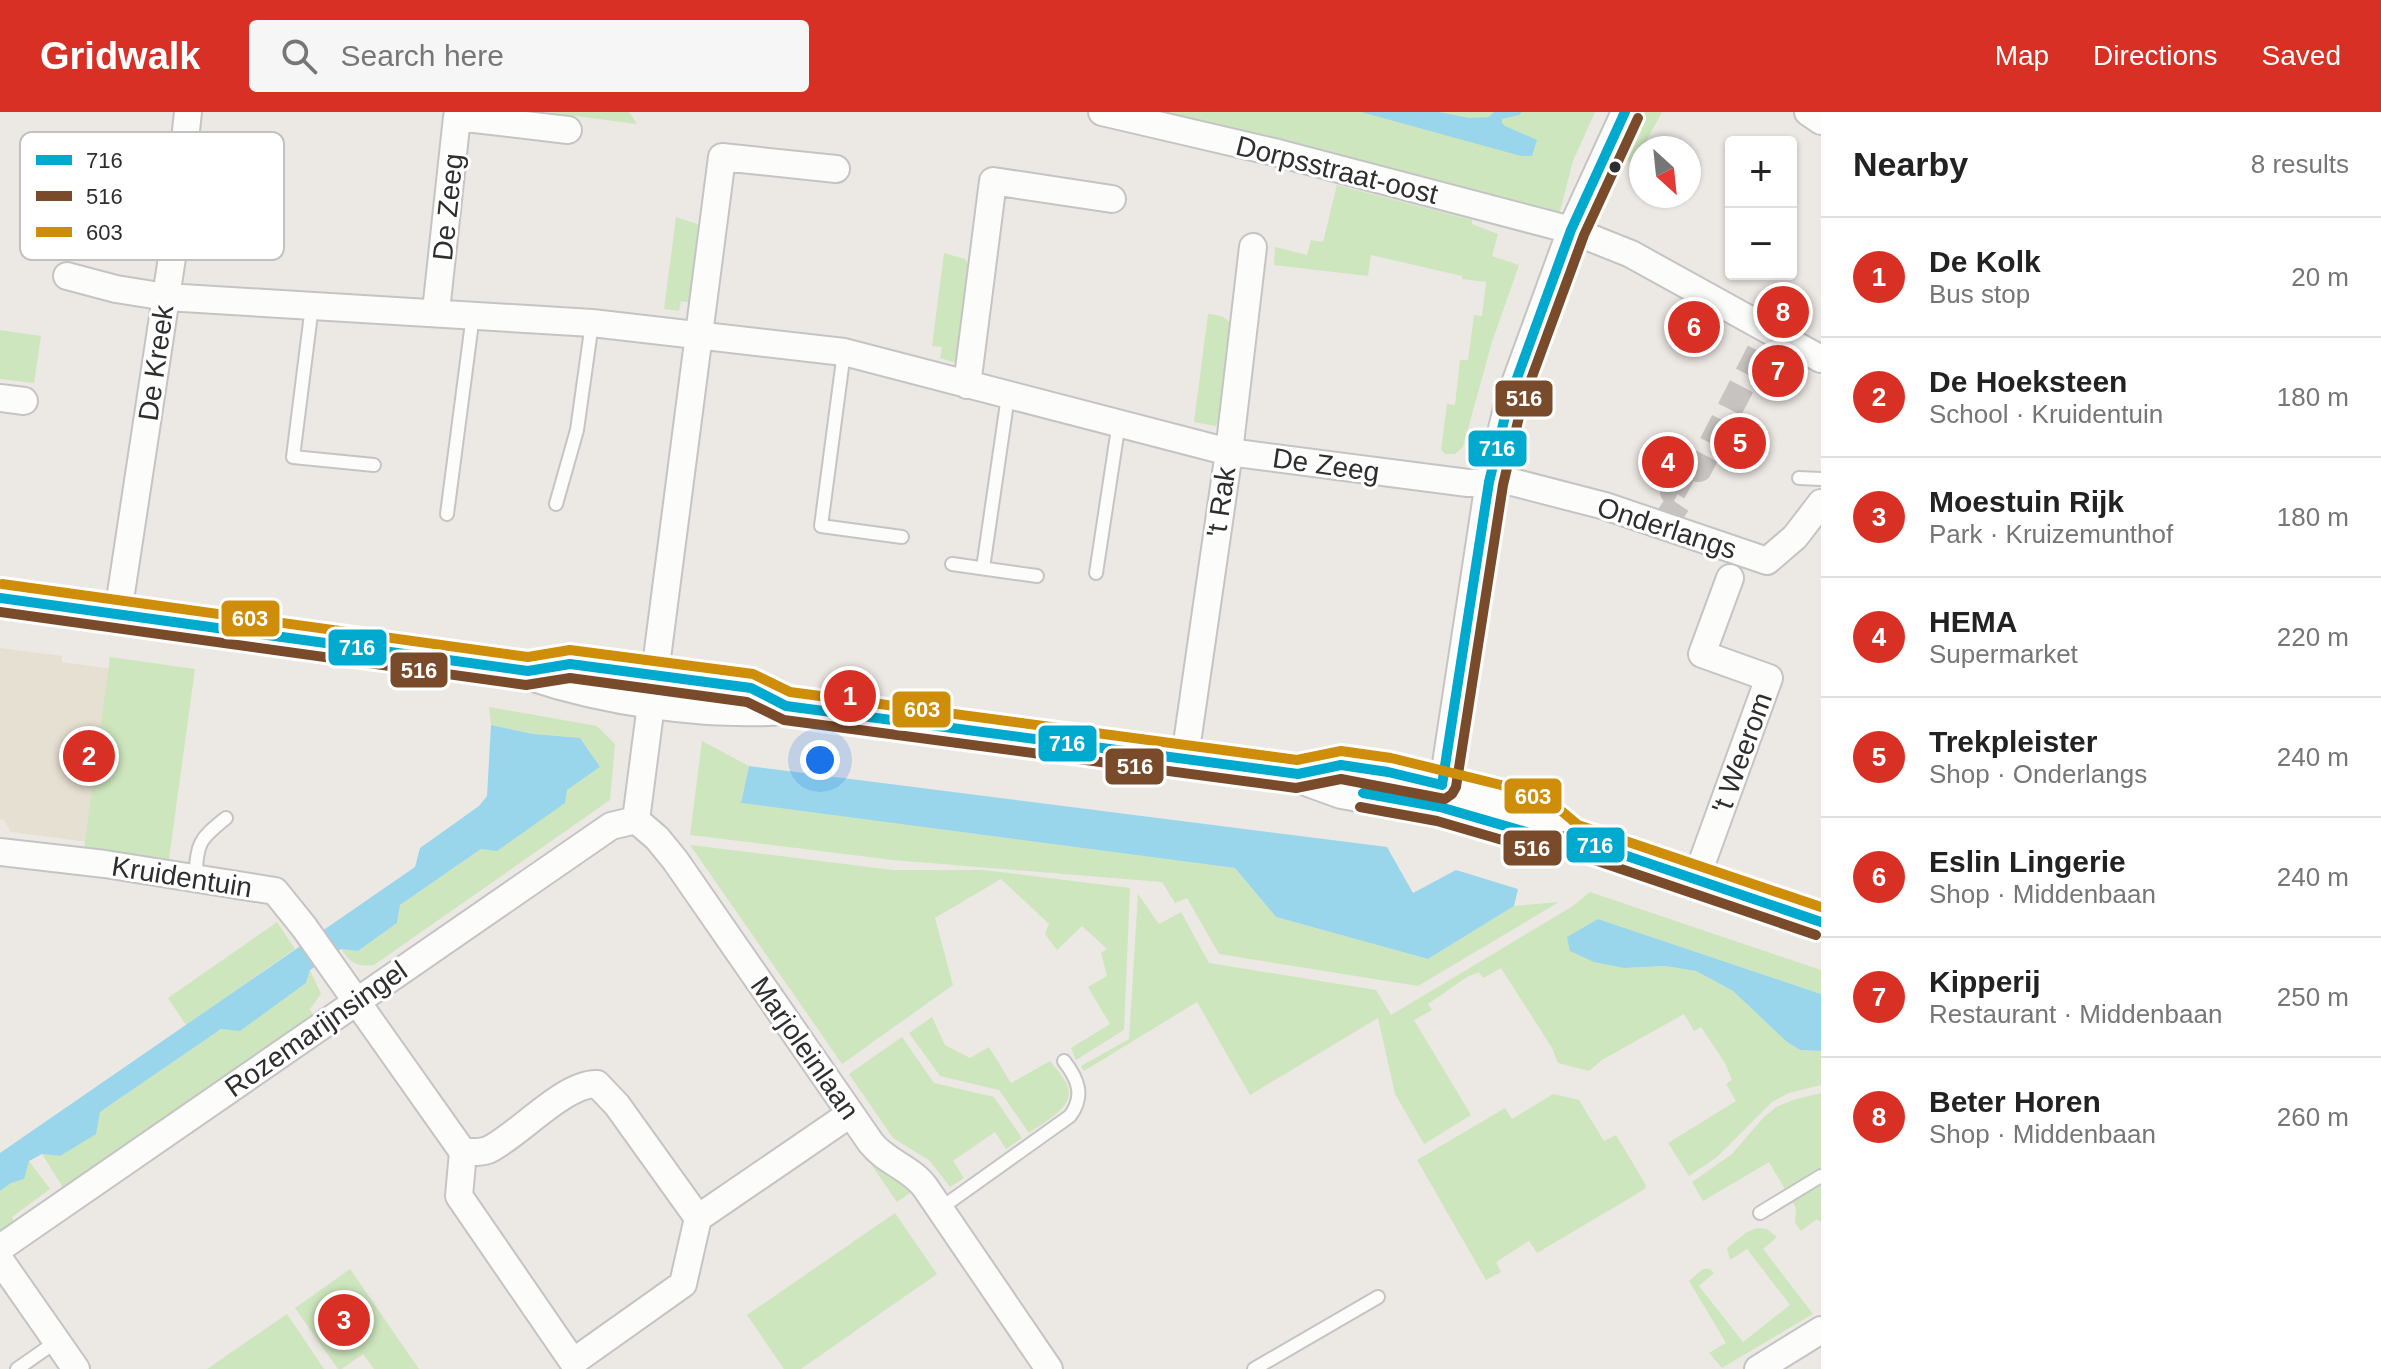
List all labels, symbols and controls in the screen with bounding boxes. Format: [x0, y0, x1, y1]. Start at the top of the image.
search box [249, 20, 809, 92]
icon: search [277, 34, 321, 78]
text: Gridwalk [40, 35, 201, 77]
text: Search here [341, 39, 504, 72]
text: Map [1995, 40, 2049, 71]
text: Directions [2093, 40, 2218, 71]
text: Saved [2262, 40, 2341, 71]
street label: Dorpsstraat-oost [1233, 130, 1441, 210]
legend [20, 132, 284, 260]
north arrow [1629, 136, 1701, 208]
map controls [1725, 136, 1797, 280]
button: + [1725, 136, 1797, 208]
text: Nearby [1853, 145, 1968, 183]
text: 716 [86, 148, 123, 173]
text: 8 results [2251, 149, 2349, 179]
street label: De Zeeg [427, 152, 469, 262]
unlabelled marker [1607, 159, 1623, 175]
text: 516 [86, 184, 123, 209]
button: − [1725, 208, 1797, 280]
text: 603 [86, 220, 123, 245]
text: De Kolk [1929, 245, 2041, 278]
text: 1 [1872, 262, 1886, 292]
text: 20 m [2291, 262, 2349, 292]
text: Bus stop [1929, 279, 2030, 309]
pin: 8 [1757, 282, 1809, 342]
pin: 6 [1668, 297, 1720, 357]
street label: De Kreek [133, 302, 180, 423]
pin: 7 [1752, 341, 1804, 401]
text: De Hoeksteen [1929, 365, 2127, 398]
line badge: 516 [1494, 379, 1554, 418]
text: 2 [1872, 382, 1886, 412]
text: 180 m [2277, 382, 2349, 412]
text: 516 [1506, 386, 1542, 411]
text: School · Kruidentuin [1929, 399, 2163, 429]
pin: 5 [1714, 413, 1766, 473]
line badge: 716 [1467, 429, 1528, 468]
pin: 4 [1642, 432, 1694, 492]
text: 716 [1479, 436, 1515, 461]
street label: De Zeeg [1271, 442, 1381, 488]
street label: 't Rak [1201, 464, 1241, 539]
text: Moestuin Rijk [1929, 485, 2124, 518]
street label: Onderlangs [1593, 491, 1741, 565]
text: 3 [1872, 502, 1886, 532]
text: 180 m [2277, 502, 2349, 532]
text: Park · Kruizemunthof [1929, 519, 2173, 549]
line badge: 603 [220, 599, 281, 638]
text: HEMA [1929, 605, 2017, 638]
text: 603 [232, 606, 268, 631]
text: 4 [1872, 622, 1886, 652]
text: 220 m [2277, 622, 2349, 652]
line badge: 716 [327, 628, 388, 667]
text: 716 [339, 635, 375, 660]
text: Supermarket [1929, 639, 2078, 669]
line badge: 516 [389, 651, 449, 689]
text: 516 [401, 658, 437, 683]
pin: 1 [824, 666, 876, 726]
street label: 't Weerom [1706, 688, 1778, 818]
line badge: 603 [891, 690, 952, 729]
text: 603 [904, 697, 940, 722]
line badge: 716 [1037, 724, 1098, 763]
text: Trekpleister [1929, 725, 2097, 758]
pin: 2 [63, 726, 115, 786]
text: 716 [1049, 731, 1085, 756]
your location [800, 740, 840, 780]
text: 5 [1872, 742, 1886, 772]
text: 240 m [2277, 742, 2349, 772]
line badge: 516 [1104, 747, 1165, 786]
text: 516 [1117, 754, 1153, 779]
text: Shop · Onderlangs [1929, 759, 2147, 789]
line badge: 603 [1503, 777, 1563, 815]
text: 603 [1515, 784, 1551, 809]
line badge: 716 [1565, 826, 1626, 864]
line badge: 516 [1502, 829, 1563, 867]
text: 716 [1577, 833, 1613, 858]
text: 516 [1514, 836, 1550, 861]
text: Eslin Lingerie [1929, 845, 2126, 878]
street label: Kruidentuin [110, 851, 254, 903]
text: 6 [1872, 862, 1886, 892]
text: 240 m [2277, 862, 2349, 892]
text: Shop · Middenbaan [1929, 879, 2156, 909]
street label: Rozemarijnsingel [219, 955, 413, 1103]
text: Kipperij [1929, 965, 2041, 998]
street label: Marjoleinlaan [745, 971, 865, 1125]
text: 7 [1872, 982, 1886, 1012]
text: 250 m [2277, 982, 2349, 1012]
text: Restaurant · Middenbaan [1929, 999, 2222, 1029]
text: Beter Horen [1929, 1085, 2101, 1118]
text: 8 [1872, 1102, 1886, 1132]
text: 260 m [2277, 1102, 2349, 1132]
text: Shop · Middenbaan [1929, 1119, 2156, 1149]
pin: 3 [318, 1290, 370, 1350]

